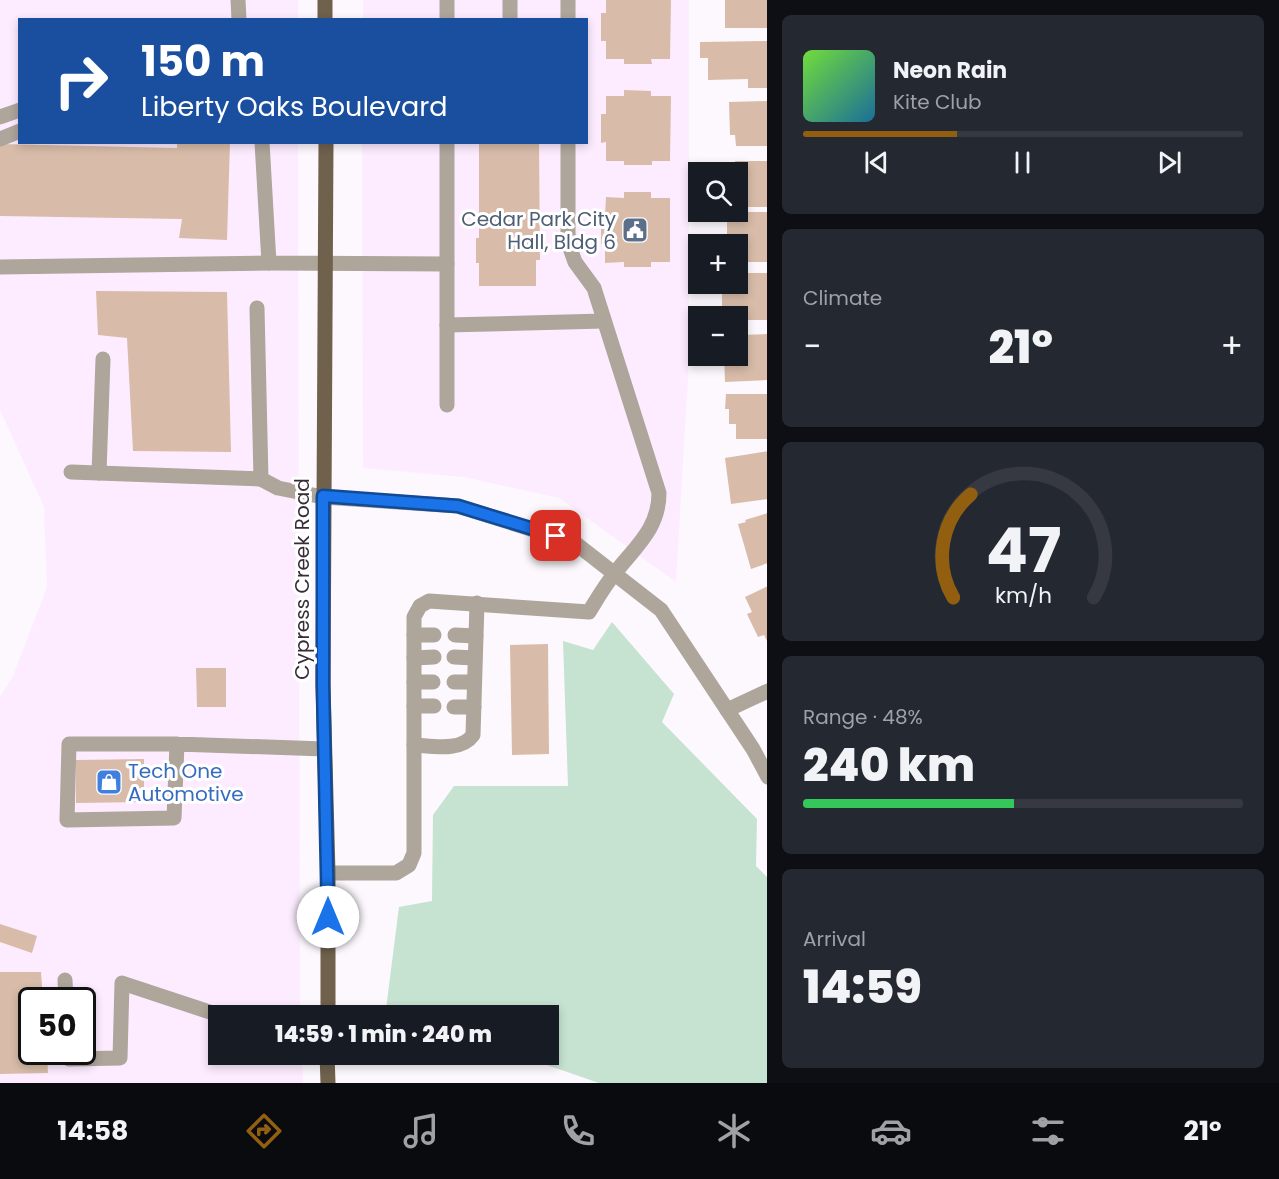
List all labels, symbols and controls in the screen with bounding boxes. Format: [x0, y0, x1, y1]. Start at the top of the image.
text: 150 m [141, 32, 265, 91]
icon: right [42, 42, 120, 120]
text: Neon Rain [893, 55, 1007, 86]
text: Liberty Oaks Boulevard [141, 88, 448, 125]
text: Kite Club [893, 88, 982, 116]
icon: previous [860, 146, 893, 179]
icon: pause [1006, 146, 1039, 179]
icon: next [1153, 146, 1186, 179]
map controls [688, 162, 748, 366]
button: search [688, 162, 748, 222]
place label: Cedar Park City Hall, Bldg 6 [461, 205, 616, 256]
public building icon: Cedar Park City Hall, Bldg 6 [620, 215, 650, 245]
button: + [688, 234, 748, 294]
text: Climate [803, 284, 882, 312]
button: − [688, 306, 748, 366]
text: 21° [989, 316, 1053, 379]
text: − [803, 323, 821, 370]
text: + [1220, 323, 1243, 370]
street label: Cypress Creek Road [288, 478, 316, 680]
text: 47 [985, 507, 1061, 595]
pin [530, 510, 581, 561]
icon: arrive [539, 519, 572, 552]
text: km/h [994, 581, 1052, 612]
text: Range · 48% [803, 703, 923, 731]
text: 240 km [803, 734, 975, 797]
place label: Tech One Automotive [128, 757, 244, 808]
shop icon: Tech One Automotive [94, 767, 124, 797]
position arrow [296, 885, 360, 949]
text: Arrival [803, 925, 866, 953]
text: 14:59 [803, 956, 922, 1019]
speed limit sign: 50 [18, 987, 96, 1065]
text: 14:59 · 1 min · 240 m [275, 1019, 492, 1050]
icon: directions [243, 1110, 285, 1152]
icon: music [400, 1110, 442, 1152]
icon: phone [557, 1110, 599, 1152]
icon: climate [713, 1110, 755, 1152]
icon: car [870, 1110, 912, 1152]
icon: filters [1027, 1110, 1069, 1152]
text: 14:58 [57, 1112, 129, 1149]
text: 21° [1184, 1112, 1222, 1149]

